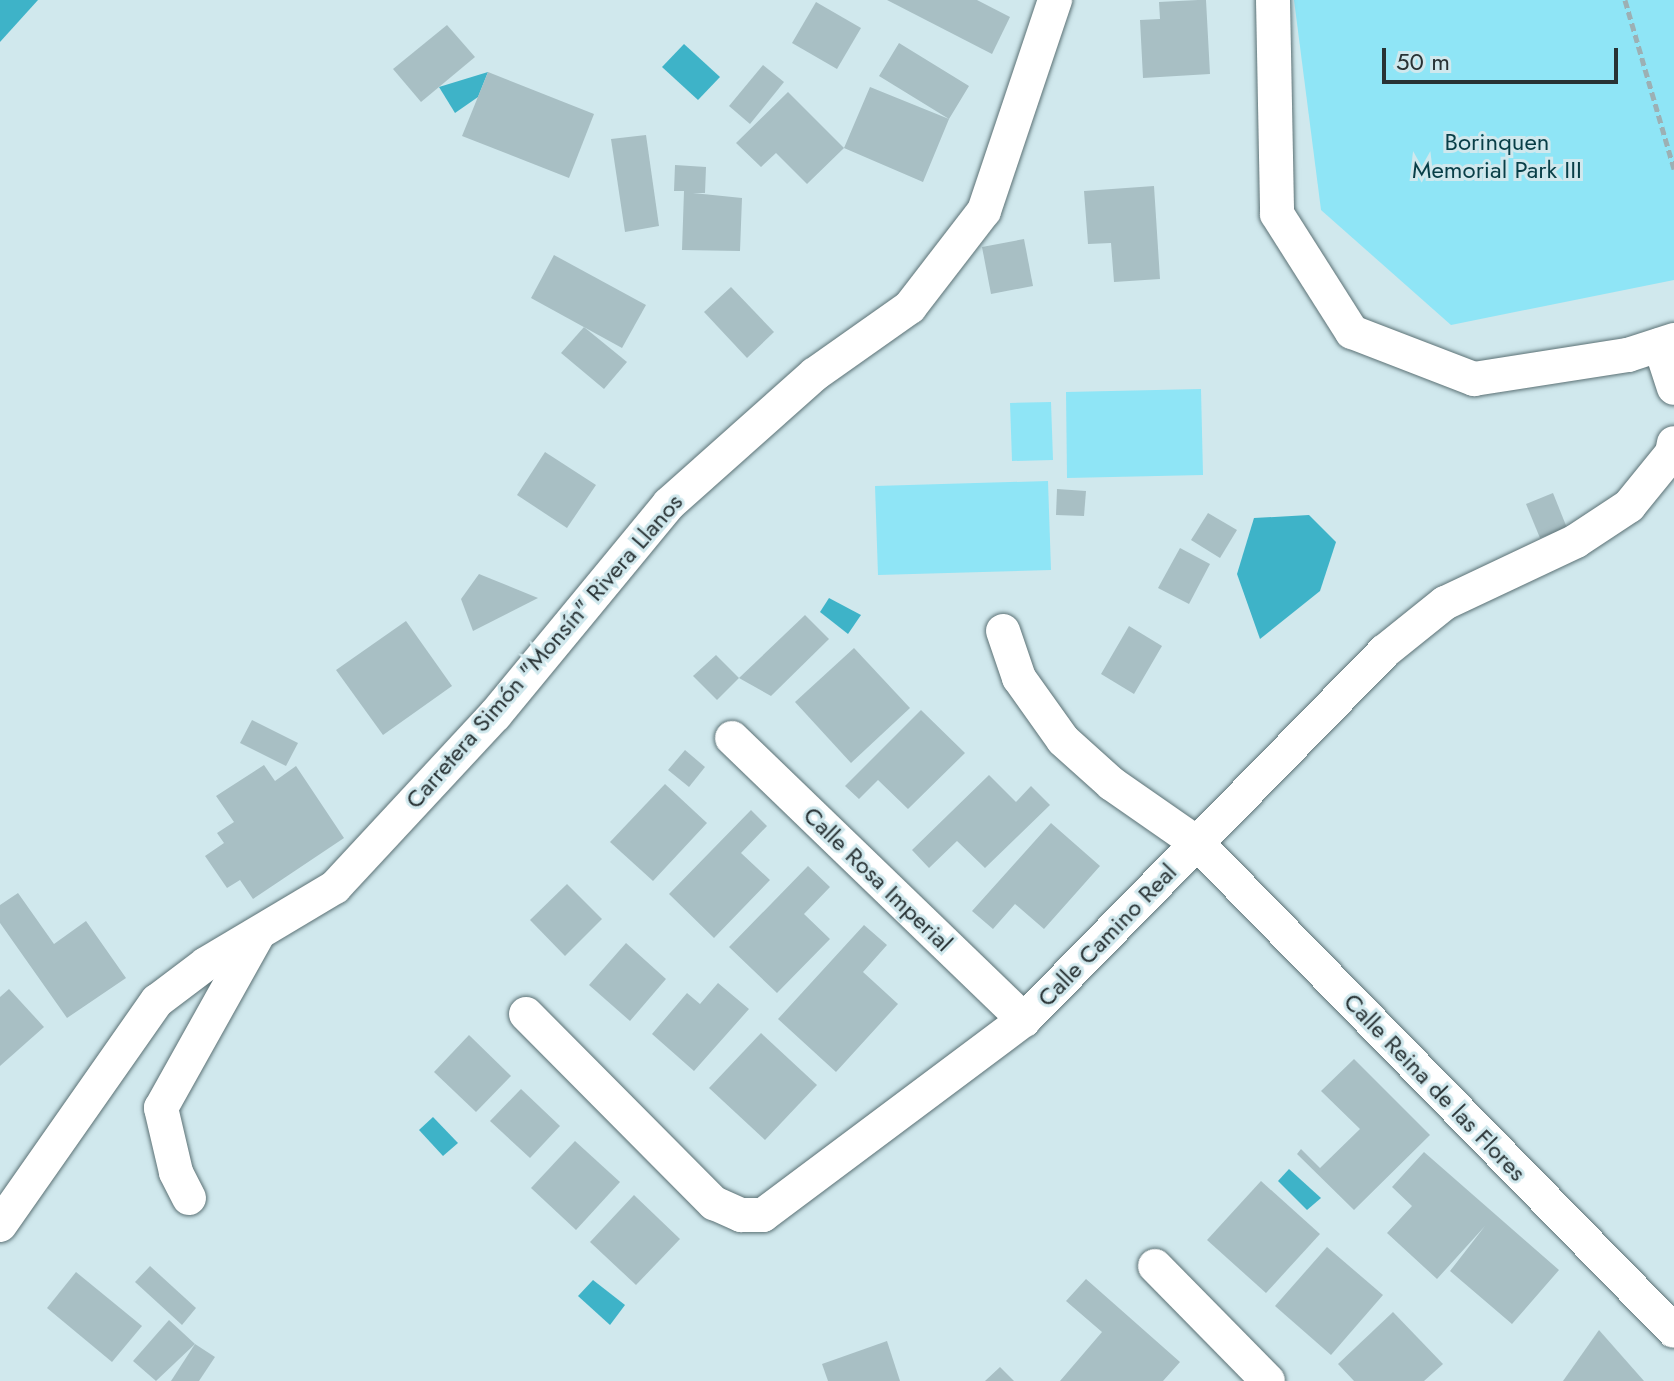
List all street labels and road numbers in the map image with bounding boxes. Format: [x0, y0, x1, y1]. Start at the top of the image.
street label: Carretera Simón "Monsín" Rivera Llanos [399, 488, 689, 814]
street label: Calle Rosa Imperial [798, 801, 958, 957]
street label: Calle Camino Real [1032, 858, 1182, 1012]
street label: Calle Reina de las Flores [1338, 987, 1532, 1187]

